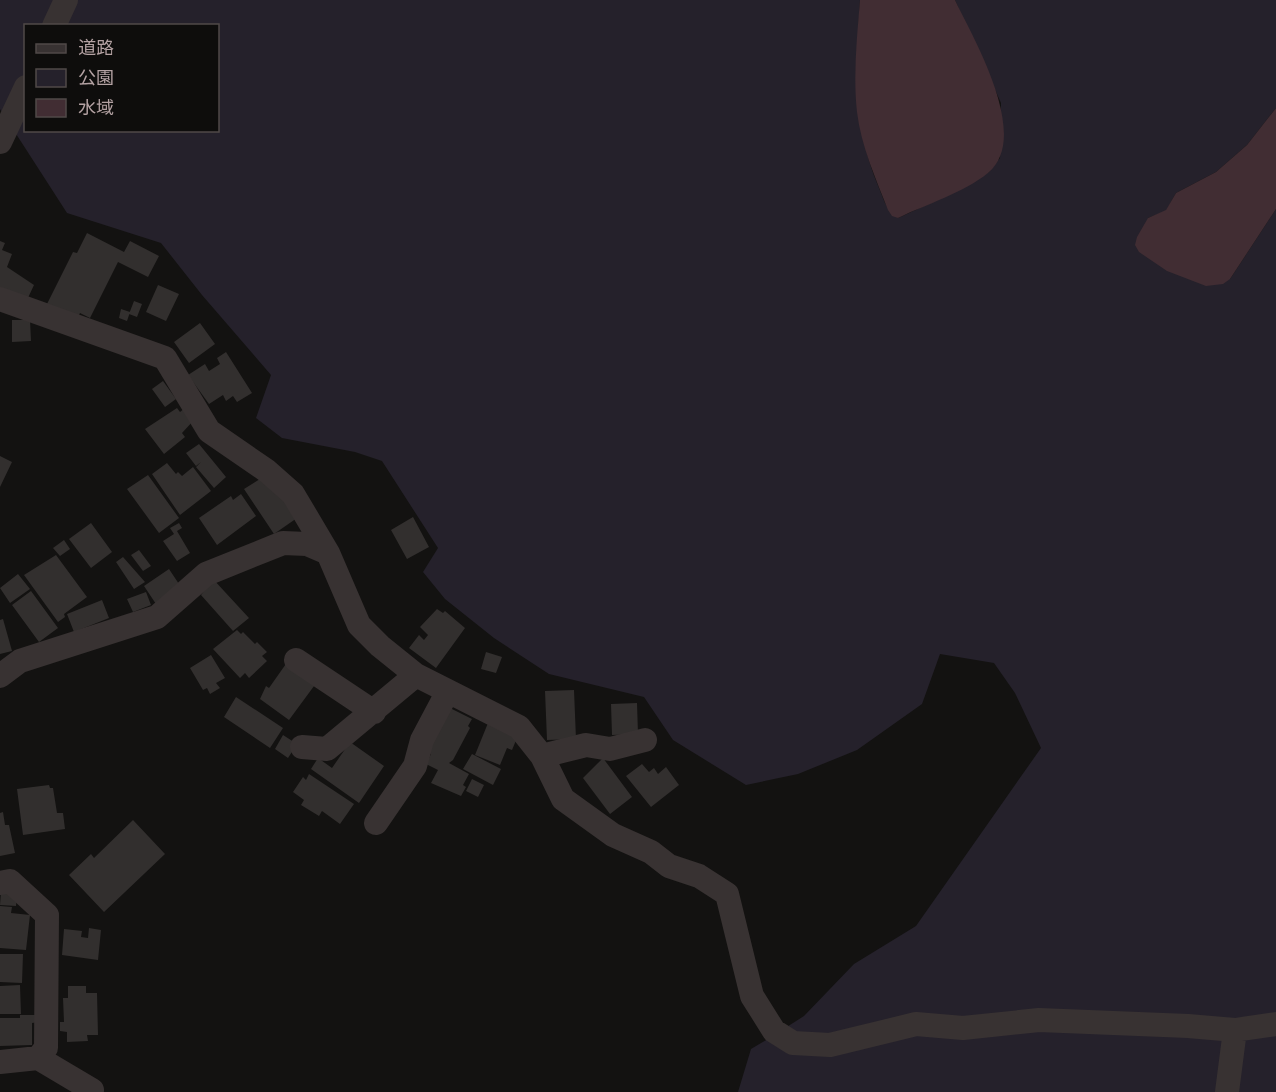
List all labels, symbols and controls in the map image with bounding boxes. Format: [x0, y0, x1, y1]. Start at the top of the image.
legend [24, 24, 219, 132]
text: 道路 [78, 37, 114, 58]
text: 公園 [78, 67, 114, 88]
text: 水域 [78, 97, 114, 118]

